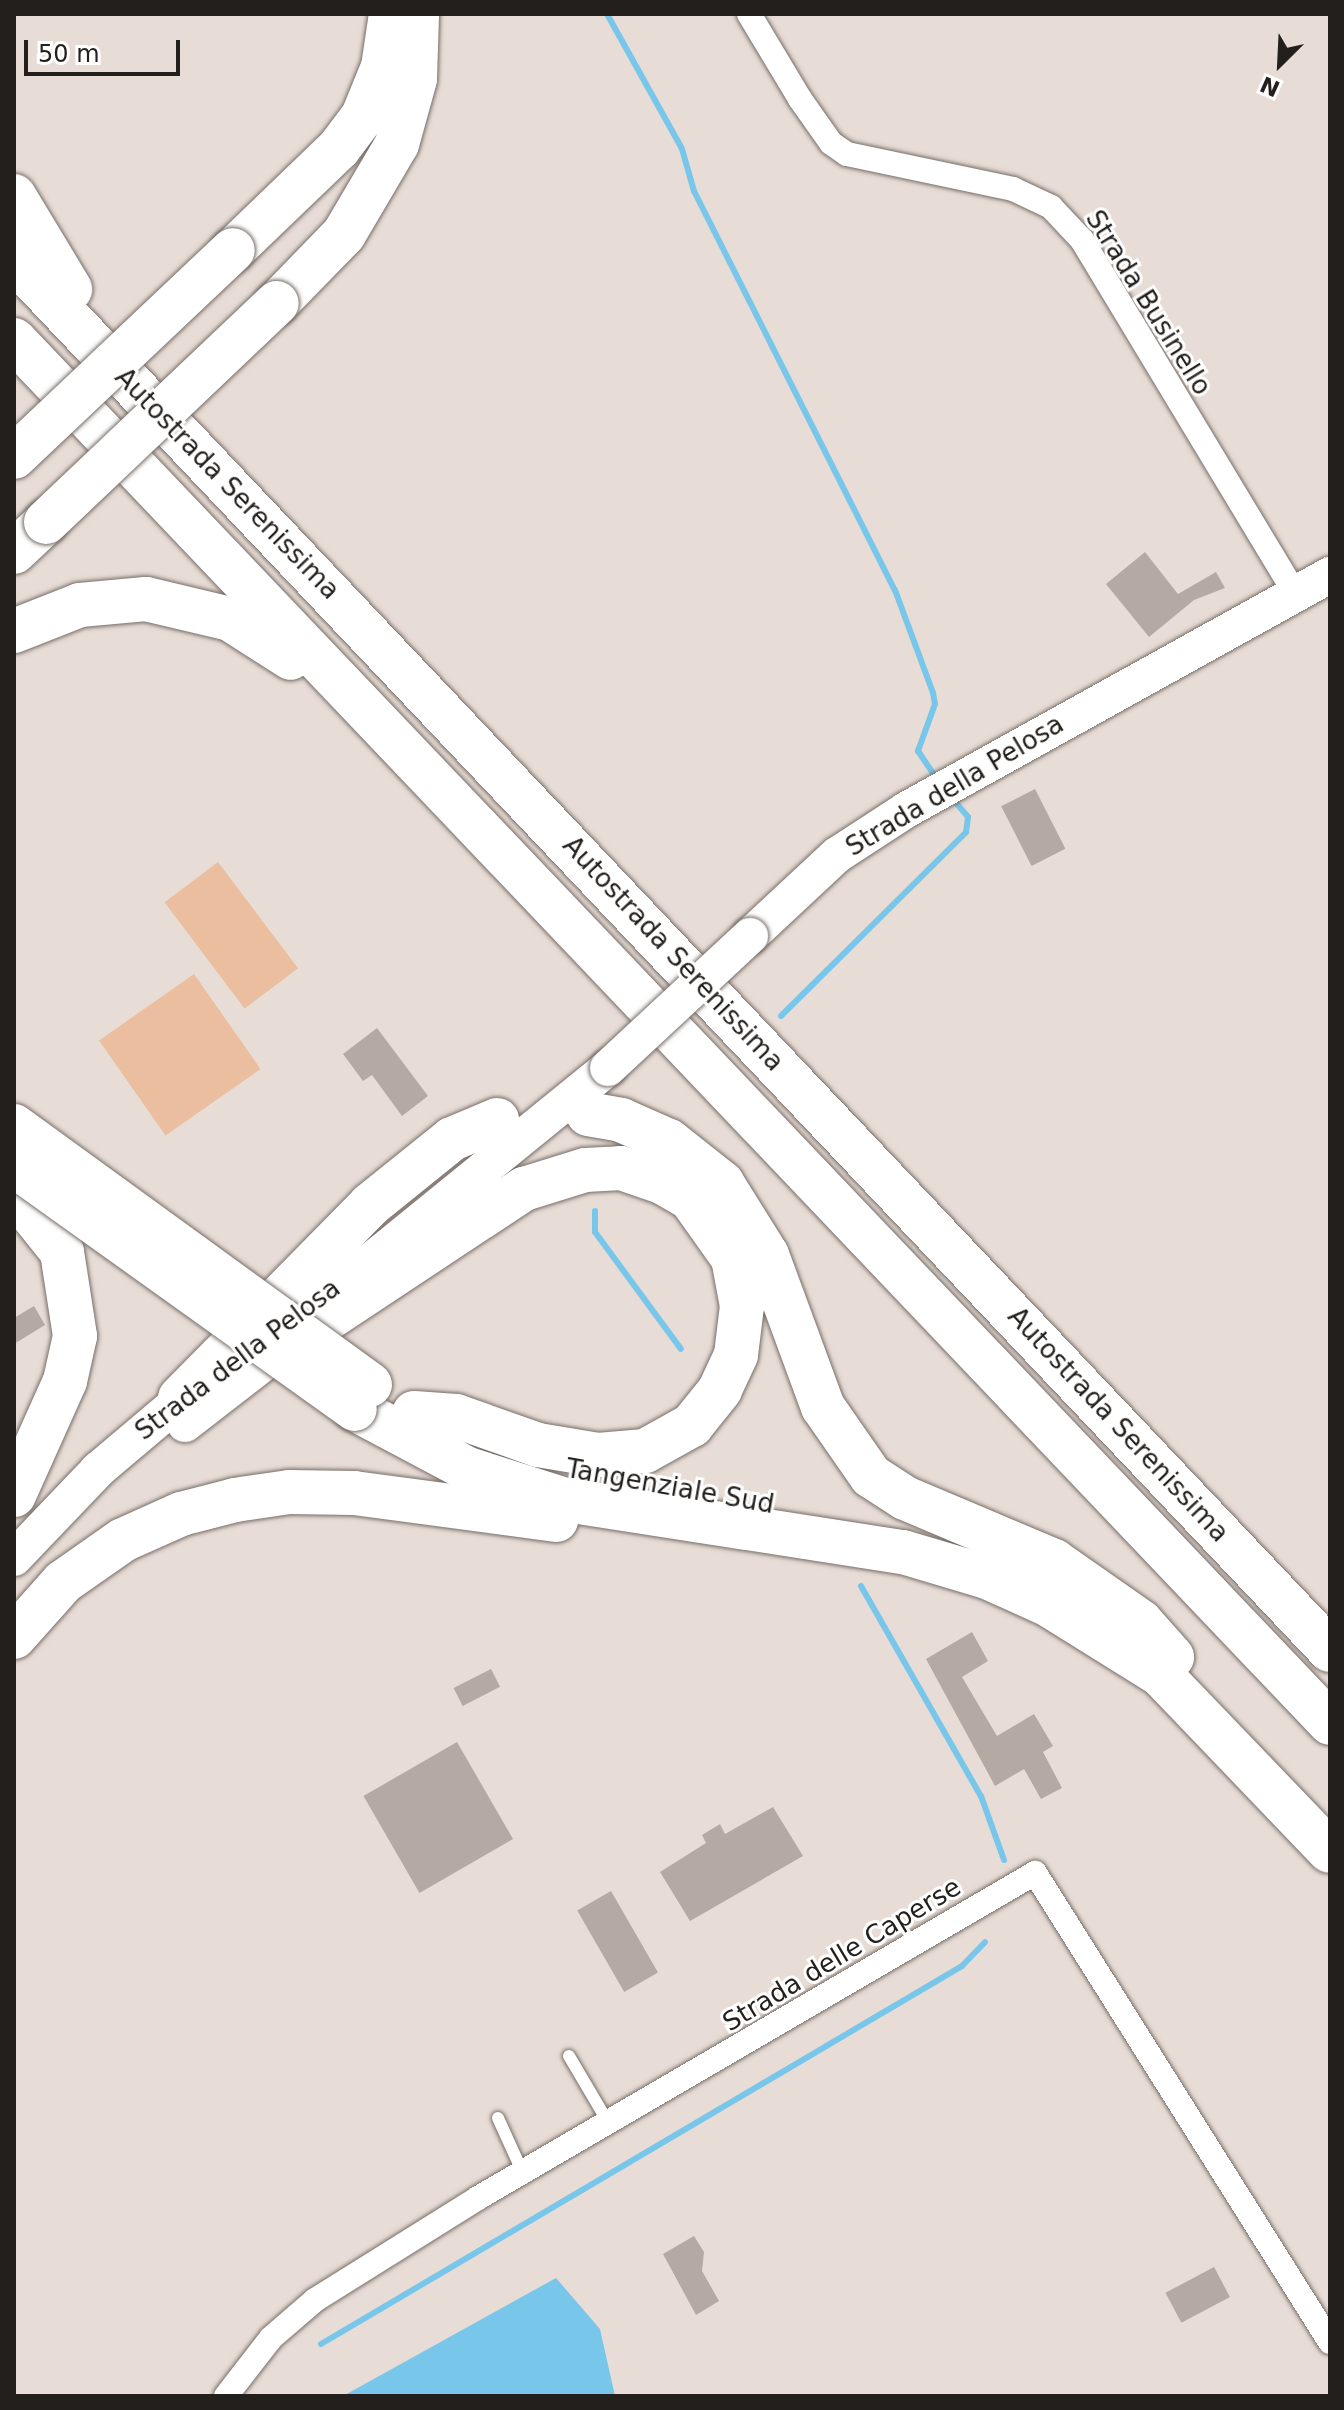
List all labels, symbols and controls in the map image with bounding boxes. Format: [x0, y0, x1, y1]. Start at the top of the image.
scale bar [28, 24, 184, 74]
north arrow [1240, 24, 1320, 104]
text: 50 m [38, 40, 100, 68]
text: N [1257, 71, 1284, 102]
street label: Strada Businello [1079, 205, 1217, 401]
street label: Autostrada Serenissima [108, 362, 346, 606]
street label: Strada della Pelosa [840, 709, 1070, 863]
street label: Autostrada Serenissima [556, 830, 790, 1078]
street label: Strada della Pelosa [129, 1273, 347, 1447]
street label: Autostrada Serenissima [1001, 1301, 1235, 1549]
street label: Tangenziale Sud [564, 1453, 776, 1521]
street label: Strada delle Caperse [717, 1872, 967, 2038]

